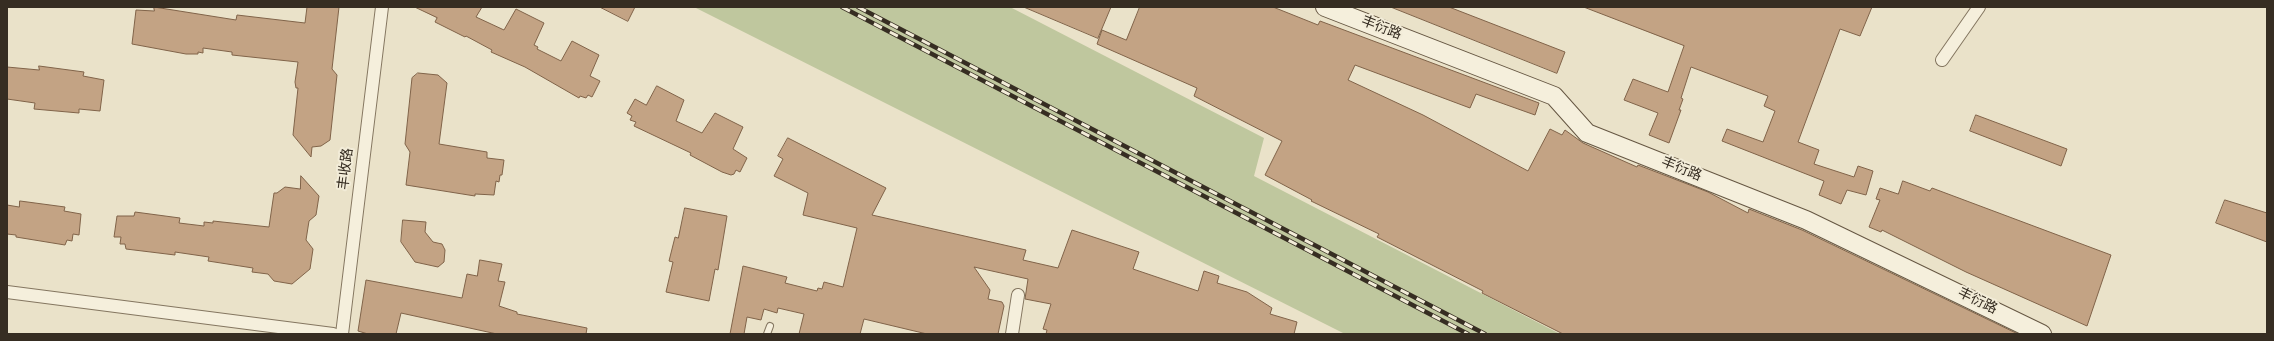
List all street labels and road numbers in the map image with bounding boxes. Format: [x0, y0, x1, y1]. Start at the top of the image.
street label: 丰衍路 [1358, 14, 1404, 44]
street label: 丰收路 [336, 147, 358, 191]
street label: 丰衍路 [1658, 154, 1704, 186]
street label: 丰衍路 [1954, 285, 2000, 319]

